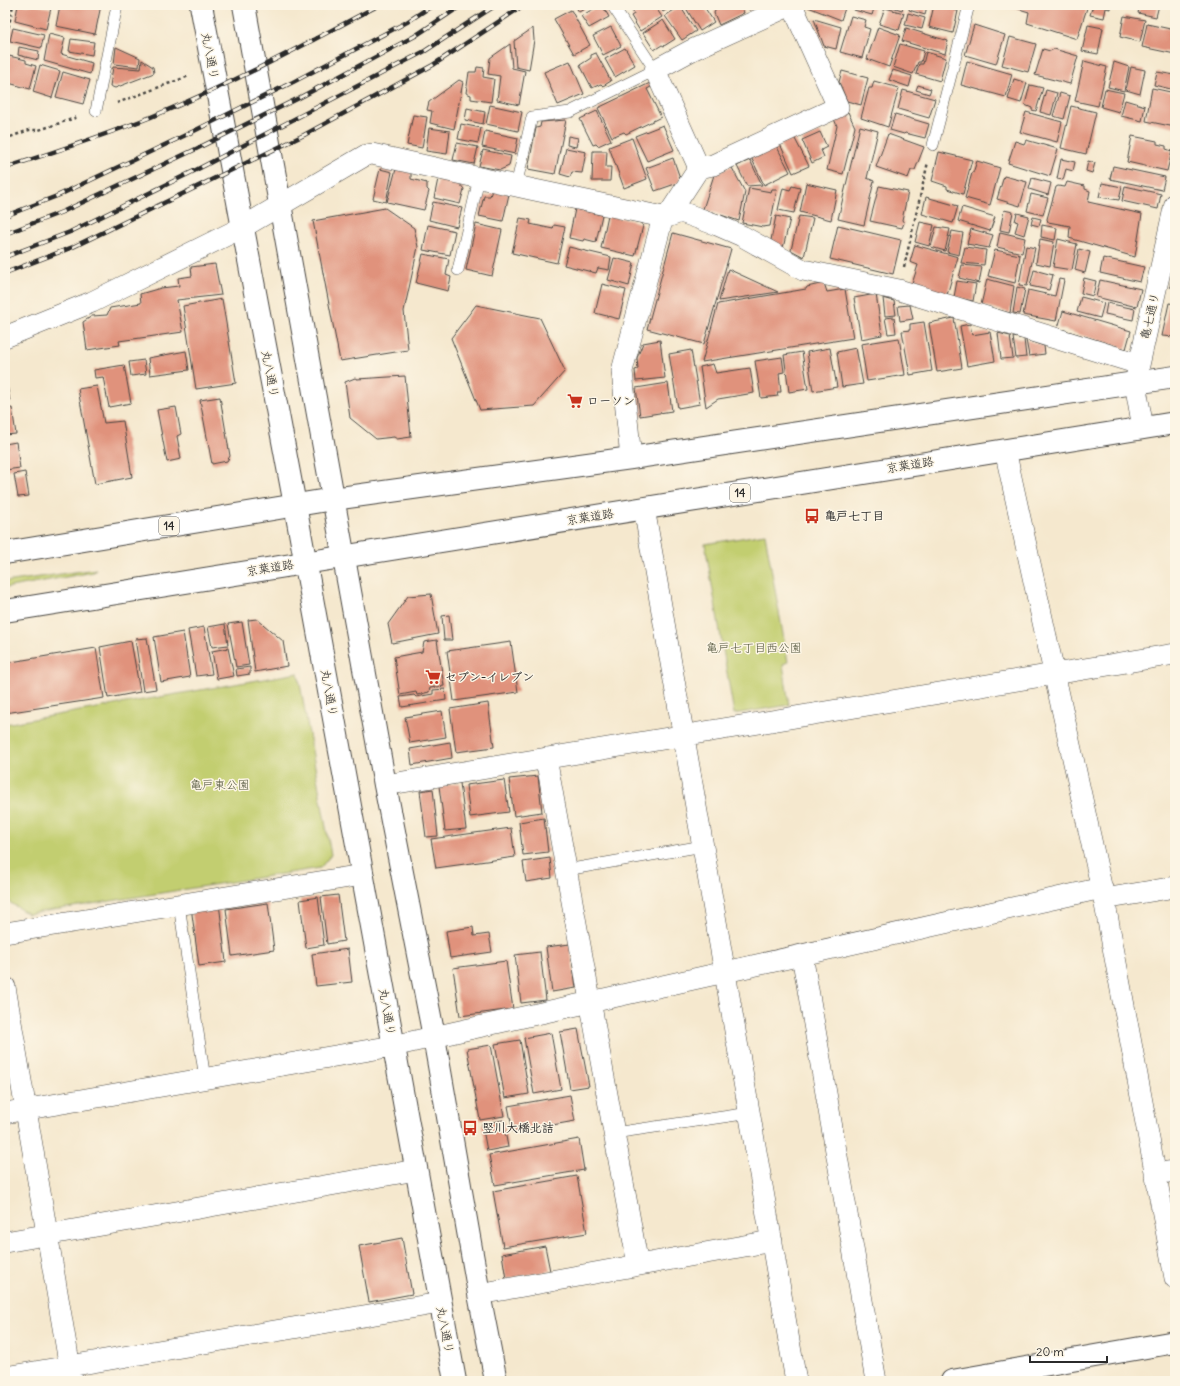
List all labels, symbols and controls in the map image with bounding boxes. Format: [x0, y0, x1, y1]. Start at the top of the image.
street label: 丸八通り [199, 31, 222, 81]
street label: 亀七通り [1137, 291, 1162, 341]
street label: 丸八通り [259, 349, 282, 399]
supermarket icon: ローソン [566, 392, 584, 410]
place label: ローソン [587, 393, 635, 408]
street label: 京葉道路 [885, 453, 935, 476]
road number: 14 [730, 484, 750, 502]
street label: 京葉道路 [565, 505, 615, 528]
bus stop icon: 亀戸七丁目 [803, 507, 821, 525]
place label: 亀戸七丁目 [824, 508, 884, 523]
road number: 14 [159, 517, 179, 535]
street label: 京葉道路 [245, 556, 295, 579]
park label: 亀戸七丁目西公園 [706, 640, 802, 655]
street label: 丸八通り [318, 668, 341, 718]
supermarket icon: セブン-イレブン [424, 668, 442, 686]
place label: セブン-イレブン [445, 669, 534, 684]
park label: 亀戸東公園 [190, 777, 250, 792]
street label: 丸八通り [376, 987, 399, 1037]
bus stop icon: 竪川大橋北詰 [461, 1119, 479, 1137]
place label: 竪川大橋北詰 [482, 1120, 554, 1135]
street label: 丸八通り [434, 1305, 457, 1355]
scale bar [1030, 1338, 1107, 1364]
text: 20 m [1036, 1344, 1064, 1359]

